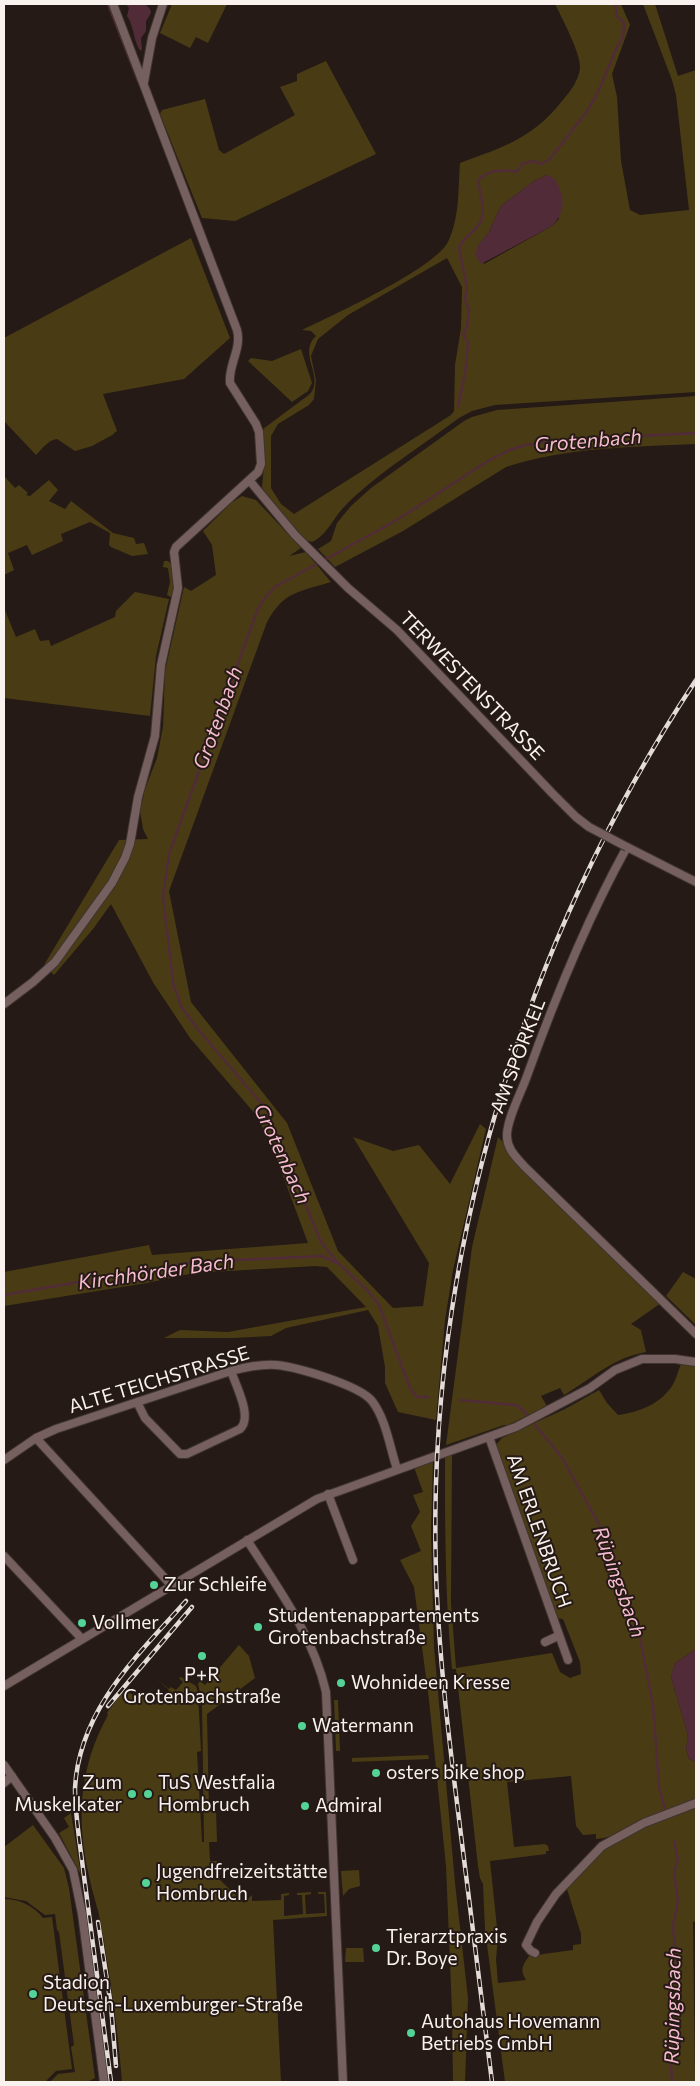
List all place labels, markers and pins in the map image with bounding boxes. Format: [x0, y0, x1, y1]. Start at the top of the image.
place label: Zur Schleife [164, 1574, 267, 1596]
marker: Zur Schleife [148, 1579, 160, 1591]
place label: Studentenappartements Grotenbachstraße [268, 1605, 479, 1649]
place label: Vollmer [92, 1612, 159, 1634]
marker: Vollmer [76, 1617, 88, 1629]
marker: Studentenappartements Grotenbachstraße [252, 1621, 264, 1633]
marker: P+R Grotenbachstraße [196, 1650, 208, 1662]
place label: P+R Grotenbachstraße [123, 1664, 281, 1708]
place label: Wohnideen Kresse [351, 1672, 510, 1694]
marker: Wohnideen Kresse [335, 1677, 347, 1689]
place label: Watermann [312, 1715, 414, 1737]
marker: Watermann [296, 1720, 308, 1732]
place label: osters bike shop [386, 1762, 525, 1784]
marker: osters bike shop [370, 1767, 382, 1779]
place label: Zum Muskelkater [14, 1772, 122, 1816]
place label: TuS Westfalia Hombruch [158, 1772, 275, 1816]
marker: Zum Muskelkater [126, 1788, 138, 1800]
marker: TuS Westfalia Hombruch [142, 1788, 154, 1800]
place label: Admiral [315, 1795, 382, 1817]
marker: Admiral [299, 1800, 311, 1812]
place label: Jugendfreizeitstätte Hombruch [156, 1861, 328, 1905]
marker: Jugendfreizeitstätte Hombruch [140, 1877, 152, 1889]
place label: Tierarztpraxis Dr. Boye [386, 1926, 507, 1970]
marker: Tierarztpraxis Dr. Boye [370, 1942, 382, 1954]
place label: Stadion Deutsch-Luxemburger-Straße [43, 1972, 303, 2016]
marker: Stadion Deutsch-Luxemburger-Straße [27, 1988, 39, 2000]
place label: Autohaus Hovemann Betriebs GmbH [421, 2011, 600, 2055]
marker: Autohaus Hovemann Betriebs GmbH [405, 2027, 417, 2039]

